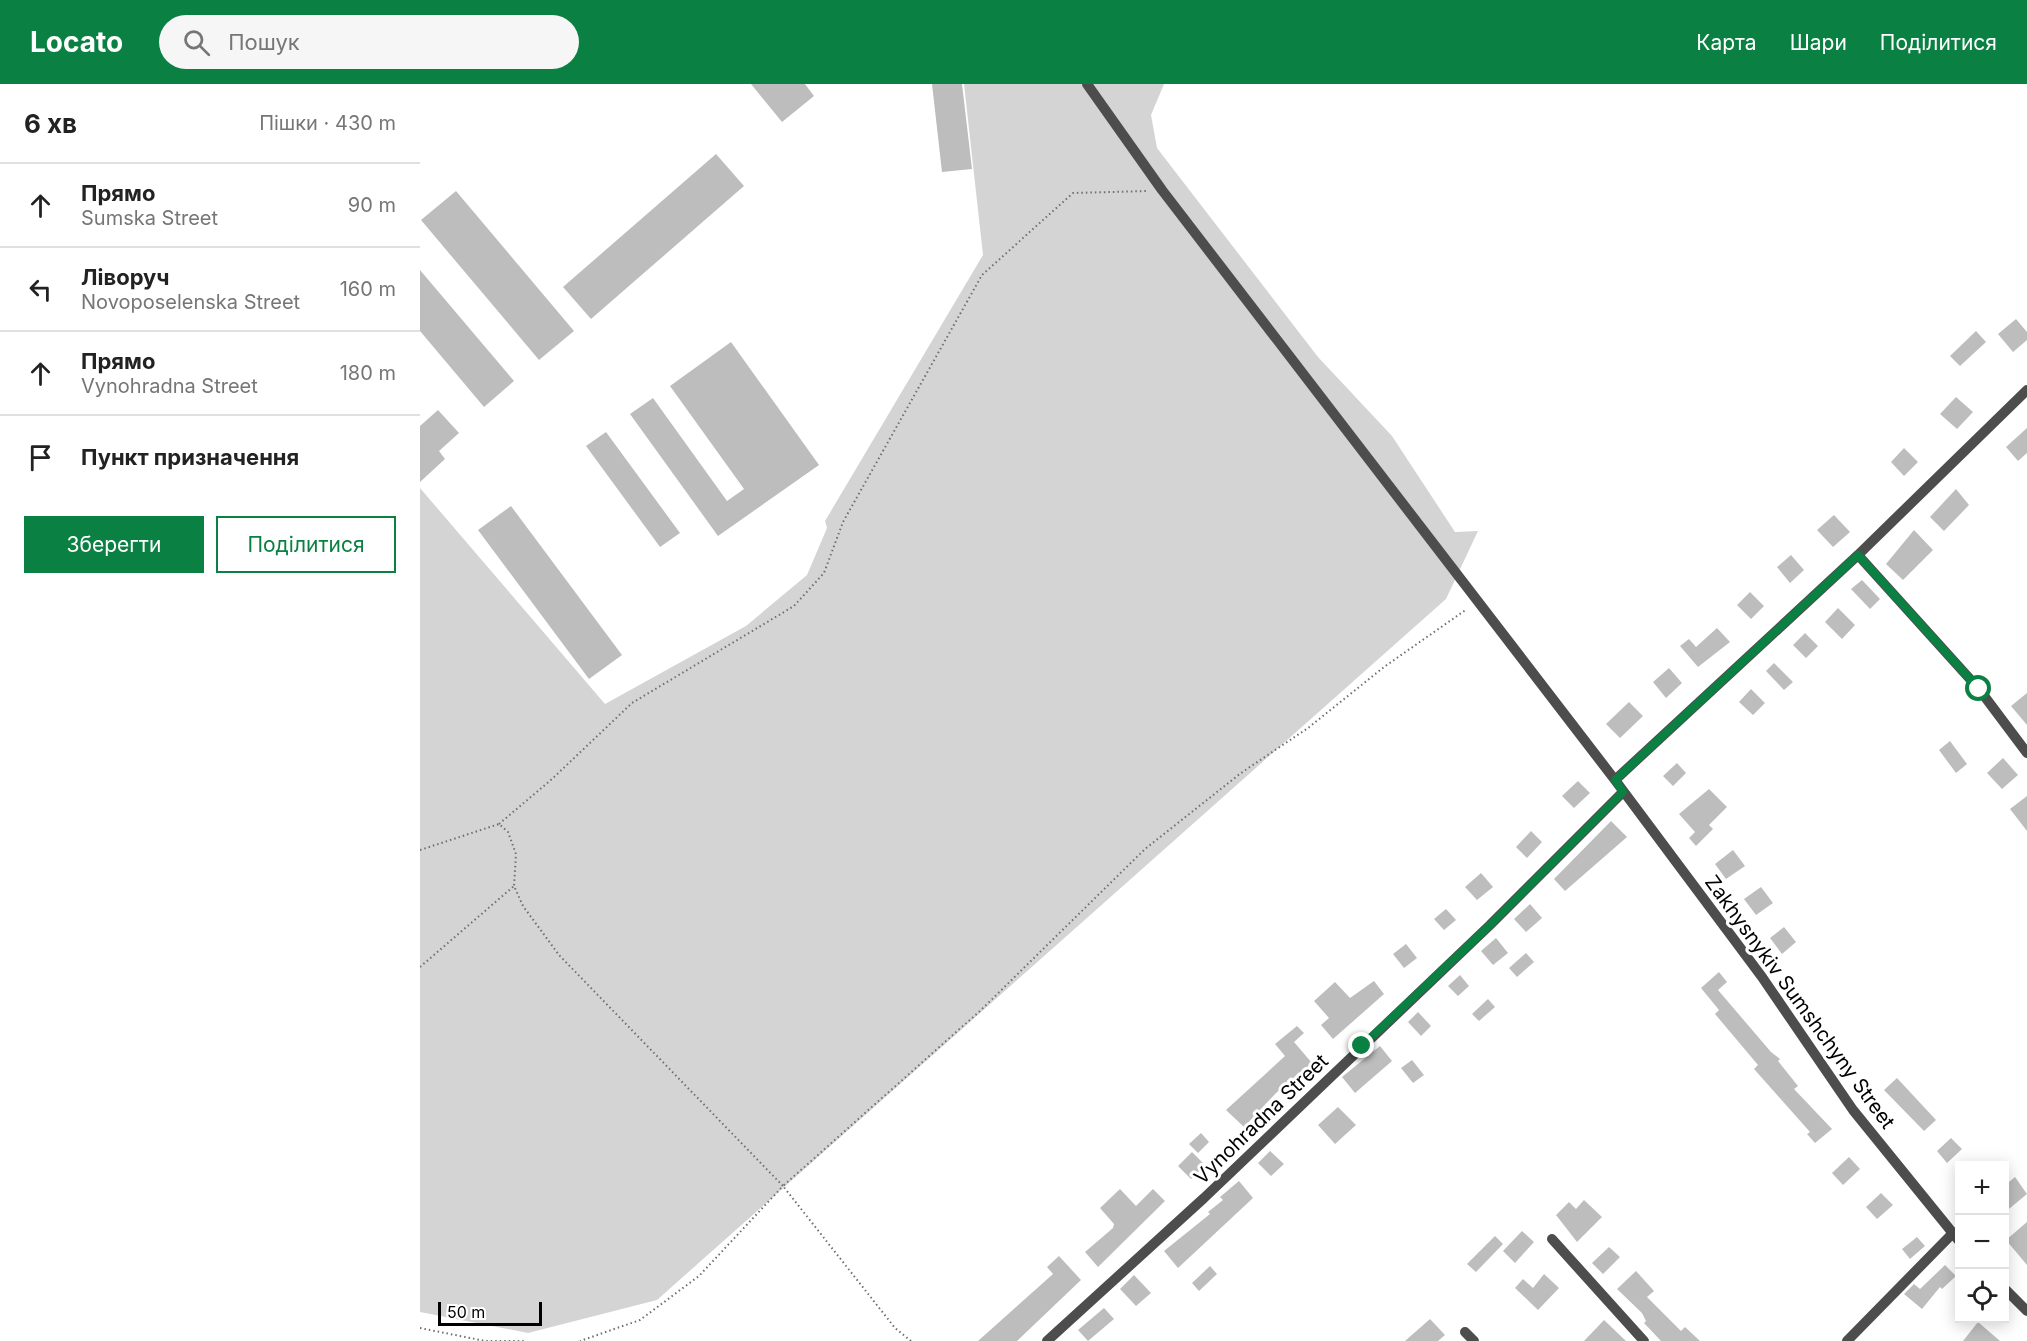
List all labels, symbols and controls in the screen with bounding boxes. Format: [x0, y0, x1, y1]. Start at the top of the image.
search box [159, 15, 579, 69]
text: Locato [30, 25, 123, 59]
icon: search [180, 26, 213, 59]
text: Пошук [228, 29, 300, 55]
text: Карта [1696, 30, 1757, 55]
text: Шари [1790, 30, 1847, 55]
text: Поділитися [1880, 30, 1997, 55]
text: 6 хв [24, 108, 77, 139]
text: Пішки · 430 m [259, 111, 396, 135]
text: Прямо [81, 180, 155, 206]
icon: ahead [24, 189, 57, 222]
text: 90 m [348, 193, 396, 217]
text: Sumska Street [81, 206, 218, 230]
text: Ліворуч [81, 264, 169, 290]
icon: left [24, 273, 57, 306]
text: 160 m [340, 277, 396, 301]
text: Novoposelenska Street [81, 290, 300, 314]
text: Прямо [81, 348, 155, 374]
icon: ahead [24, 357, 57, 390]
text: 180 m [340, 361, 396, 385]
text: Vynohradna Street [81, 374, 258, 398]
icon: arrive [24, 441, 57, 474]
text: Пункт призначення [81, 444, 299, 470]
button: Зберегти [24, 516, 204, 573]
button: Поділитися [216, 516, 396, 573]
route start [1965, 675, 1991, 701]
street label: Zakhysnykiv Sumshchyny Street [1700, 871, 1900, 1134]
route end [1348, 1032, 1374, 1058]
street label: Vynohradna Street [1189, 1049, 1333, 1189]
map controls [1955, 1161, 2009, 1323]
button: + [1955, 1161, 2009, 1215]
button: − [1955, 1215, 2009, 1269]
button: locate [1955, 1269, 2009, 1323]
scale bar [438, 1299, 542, 1326]
text: 50 m [447, 1302, 485, 1322]

